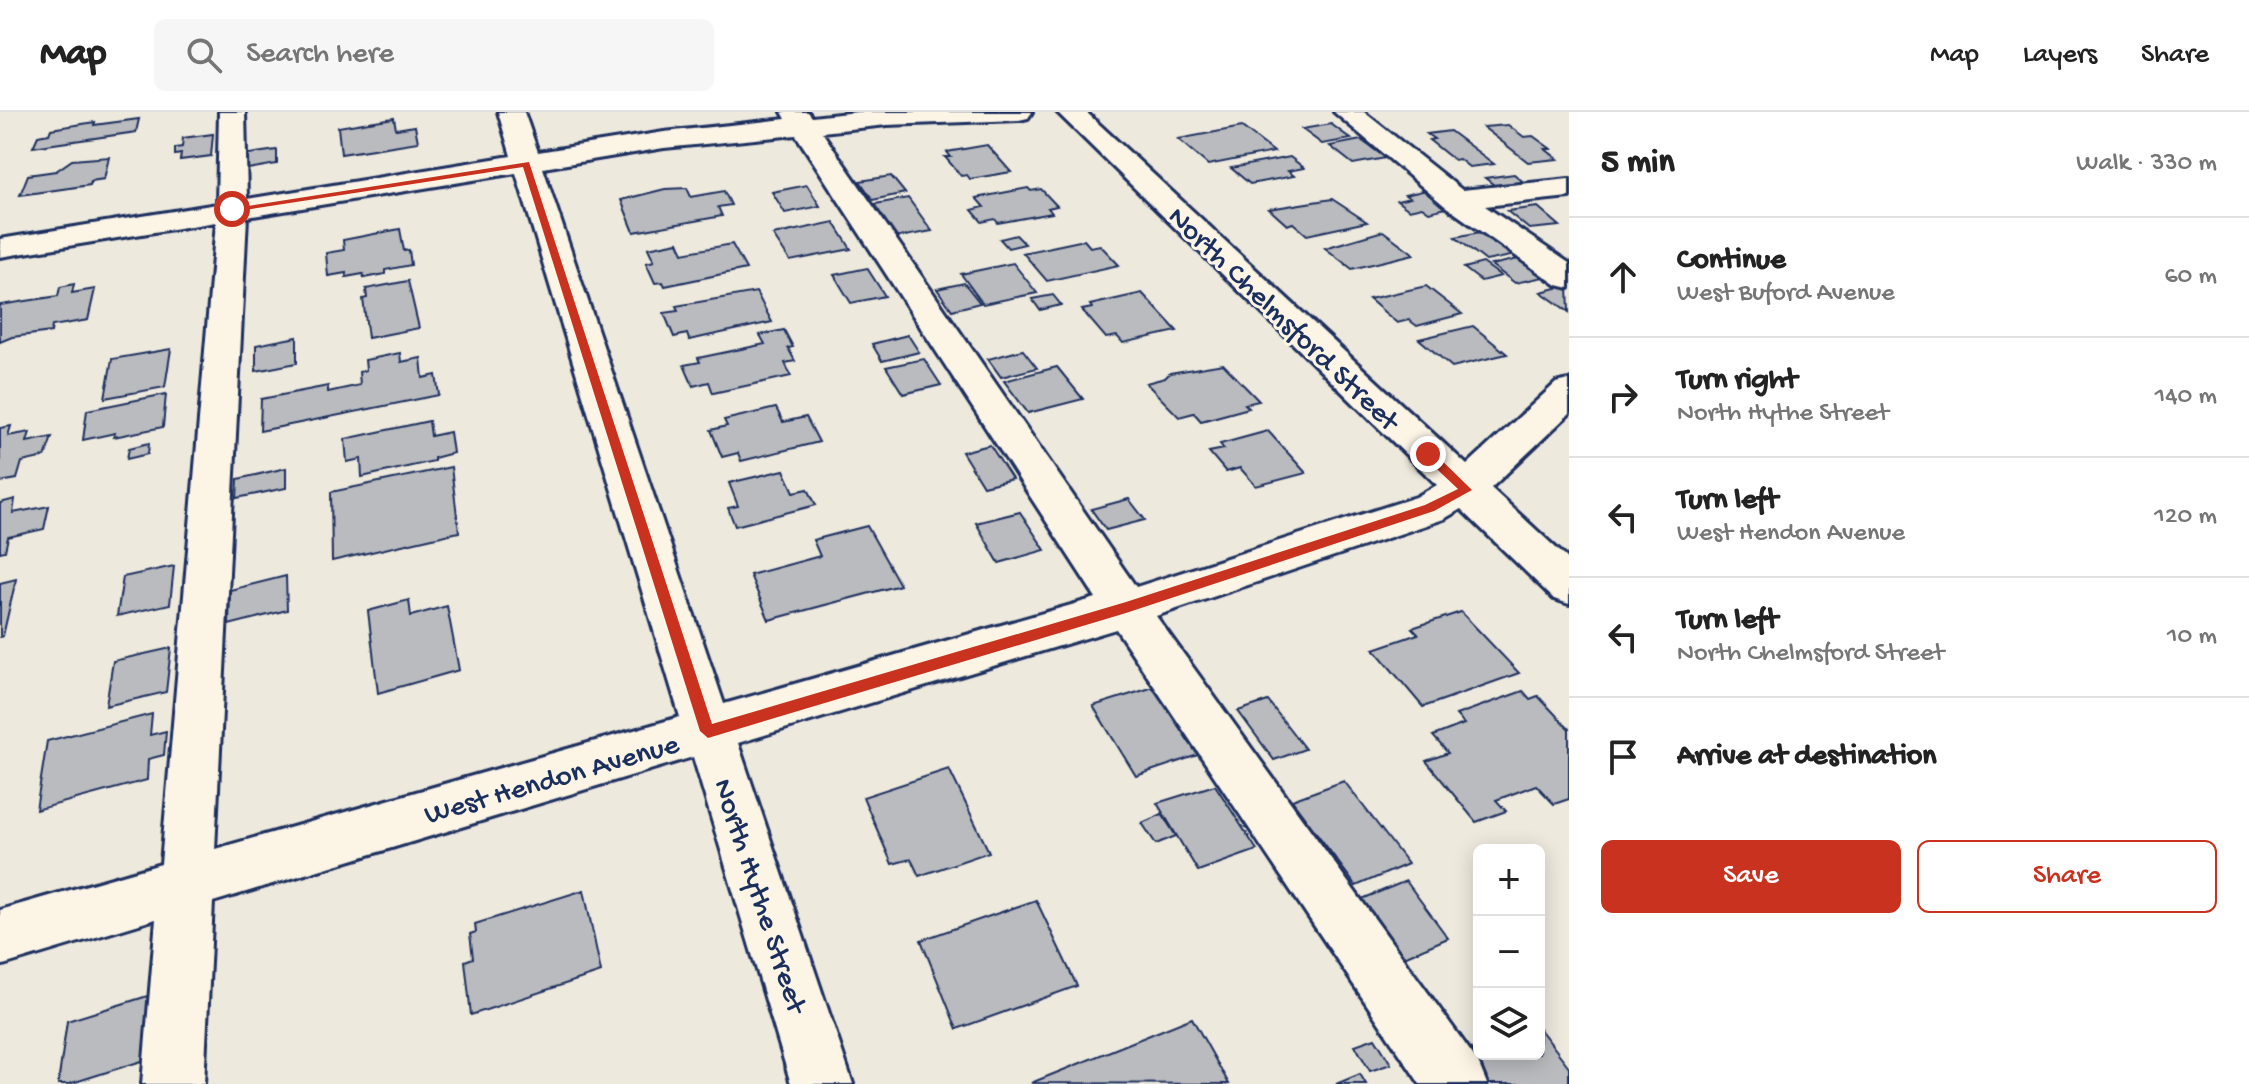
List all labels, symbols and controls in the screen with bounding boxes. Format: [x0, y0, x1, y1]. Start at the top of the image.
search box [154, 19, 714, 91]
text: Map [40, 33, 106, 77]
icon: search [182, 33, 226, 77]
text: Search here [246, 38, 394, 73]
text: Map [1930, 39, 1979, 72]
text: Layers [2023, 39, 2097, 72]
text: Share [2141, 39, 2209, 72]
text: 5 min [1601, 144, 1675, 184]
text: Walk · 330 m [2076, 149, 2217, 180]
route start [214, 191, 250, 227]
street label: North Chelmsford Street [1159, 201, 1407, 442]
text: Continue [1677, 244, 1786, 279]
icon: ahead [1601, 255, 1645, 299]
text: 60 m [2164, 262, 2217, 293]
text: West Buford Avenue [1677, 279, 1895, 310]
text: Turn right [1677, 364, 1797, 399]
icon: right [1601, 375, 1645, 419]
text: 140 m [2155, 382, 2217, 413]
text: North Hythe Street [1677, 399, 1889, 430]
route end [1410, 436, 1446, 472]
text: Turn left [1677, 484, 1778, 519]
icon: left [1601, 495, 1645, 539]
text: 120 m [2154, 502, 2217, 533]
text: West Hendon Avenue [1677, 519, 1905, 550]
text: Turn left [1677, 604, 1778, 639]
icon: left [1601, 615, 1645, 659]
text: 10 m [2167, 622, 2217, 653]
text: North Chelmsford Street [1677, 639, 1944, 670]
street label: West Hendon Avenue [421, 728, 684, 834]
icon: arrive [1601, 735, 1645, 779]
text: Arrive at destination [1677, 740, 1937, 775]
street label: North Hythe Street [703, 775, 813, 1020]
button: Save [1601, 840, 1901, 913]
button: Share [1917, 840, 2217, 913]
map controls [1473, 844, 1545, 1060]
button: + [1473, 844, 1545, 916]
button: − [1473, 916, 1545, 988]
button: layers [1473, 988, 1545, 1060]

